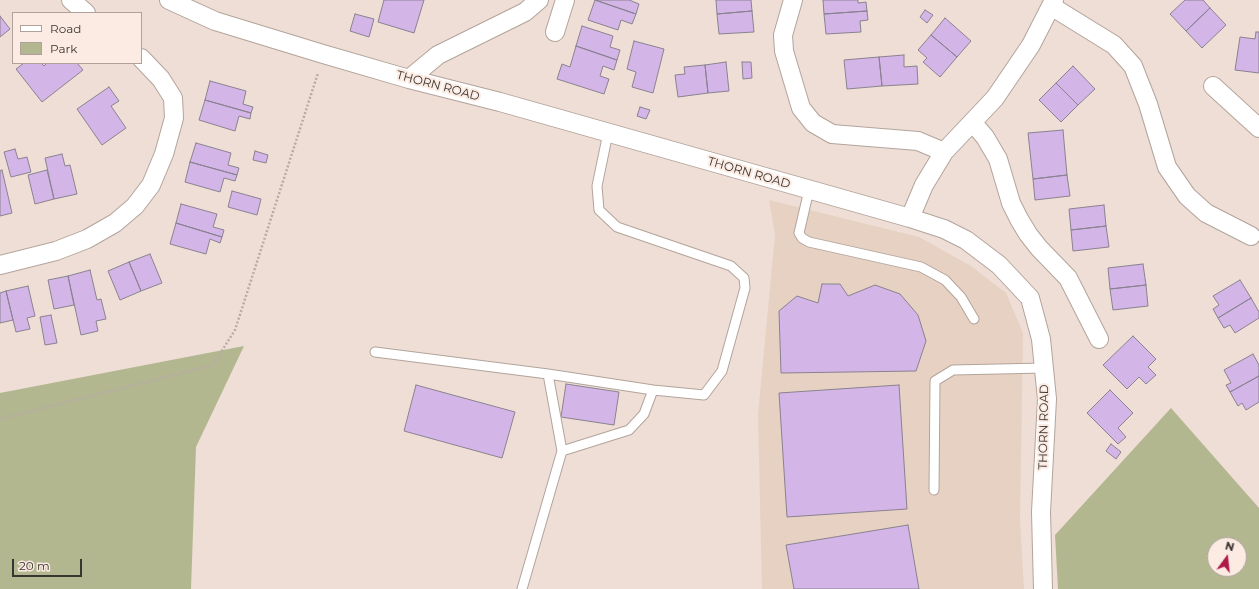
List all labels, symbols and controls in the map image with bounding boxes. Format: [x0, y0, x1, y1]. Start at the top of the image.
legend [12, 12, 142, 64]
text: Road [50, 21, 81, 36]
text: Park [50, 41, 77, 56]
street label: THORN ROAD [395, 68, 481, 104]
street label: THORN ROAD [706, 154, 792, 192]
street label: THORN ROAD [1036, 384, 1052, 470]
north arrow [1207, 537, 1247, 577]
text: N [1224, 538, 1236, 554]
scale bar [14, 551, 84, 577]
text: 20 m [19, 558, 50, 573]

